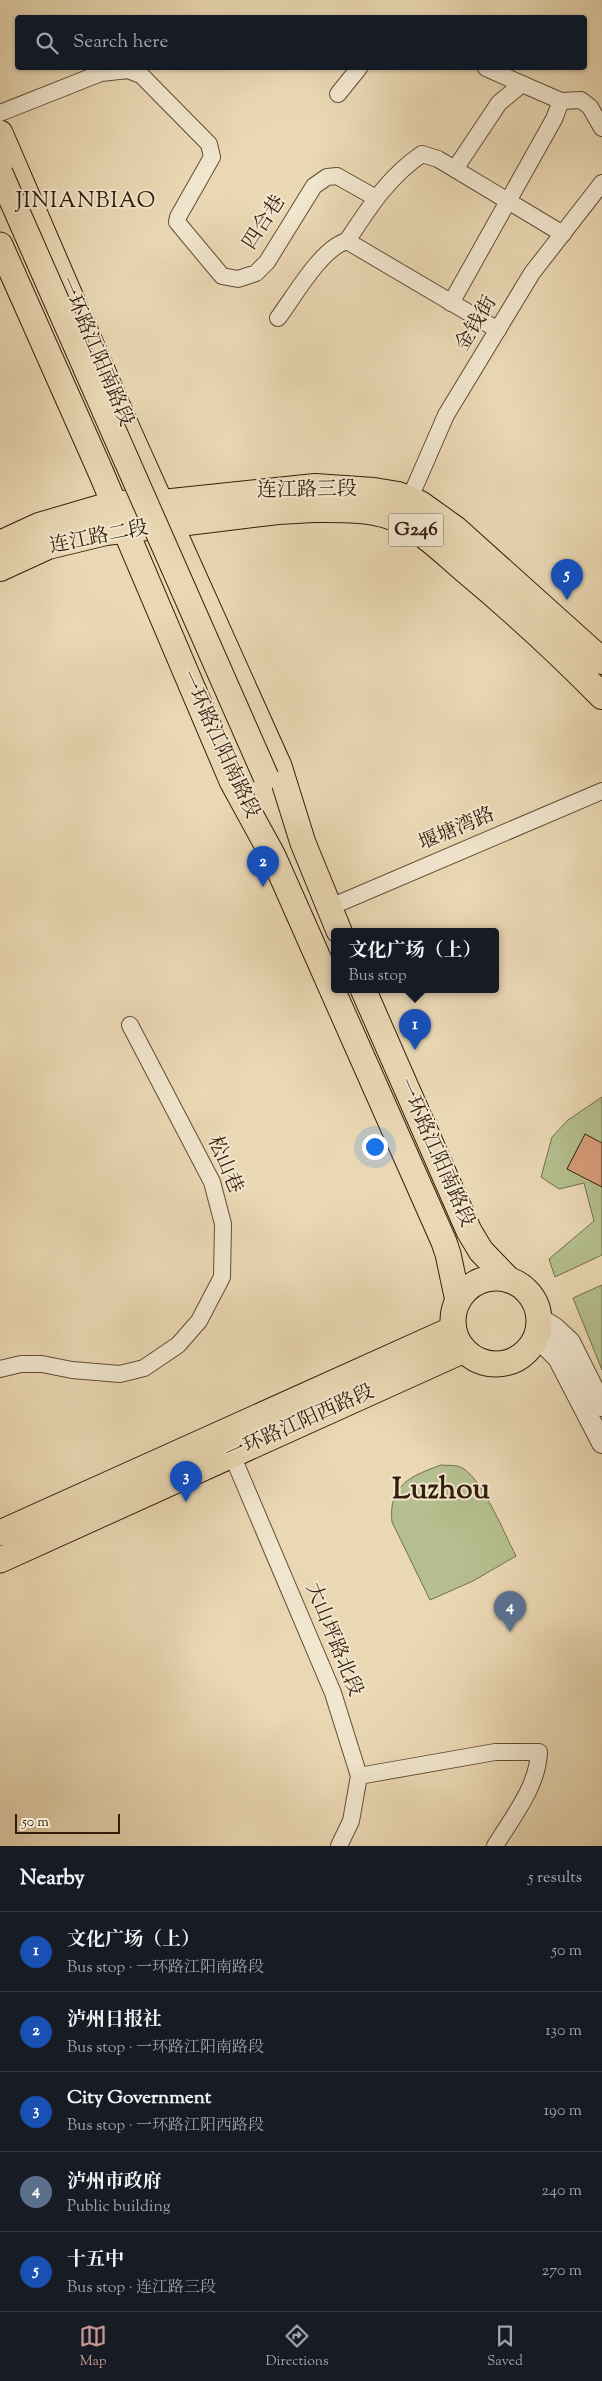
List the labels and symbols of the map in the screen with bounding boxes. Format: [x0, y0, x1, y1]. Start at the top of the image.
district label: JINIANBIAO [15, 186, 156, 218]
street label: 四合巷 [237, 190, 293, 256]
street label: 一环路江阳南路段 [50, 273, 140, 431]
street label: 金钱街 [449, 291, 505, 357]
street label: 连江路三段 [257, 476, 357, 506]
street label: 连江路二段 [47, 514, 151, 562]
road number: G246 [388, 514, 444, 546]
pin: 5 [551, 559, 583, 600]
street label: 一环路江阳南路段 [172, 666, 266, 824]
street label: 堰塘湾路 [415, 801, 499, 859]
pin: 2 [247, 846, 279, 887]
pin: 1 [399, 1009, 431, 1050]
street label: 一环路江阳南路段 [389, 1074, 481, 1232]
street label: 松山巷 [199, 1132, 249, 1198]
your location [362, 1134, 388, 1160]
street label: 一环路江阳西路段 [221, 1378, 379, 1470]
pin: 3 [170, 1461, 202, 1502]
district label: Luzhou [392, 1469, 491, 1512]
street label: 大山坪路北段 [297, 1579, 369, 1701]
pin: 4 [494, 1591, 526, 1632]
scale bar [15, 1811, 120, 1834]

